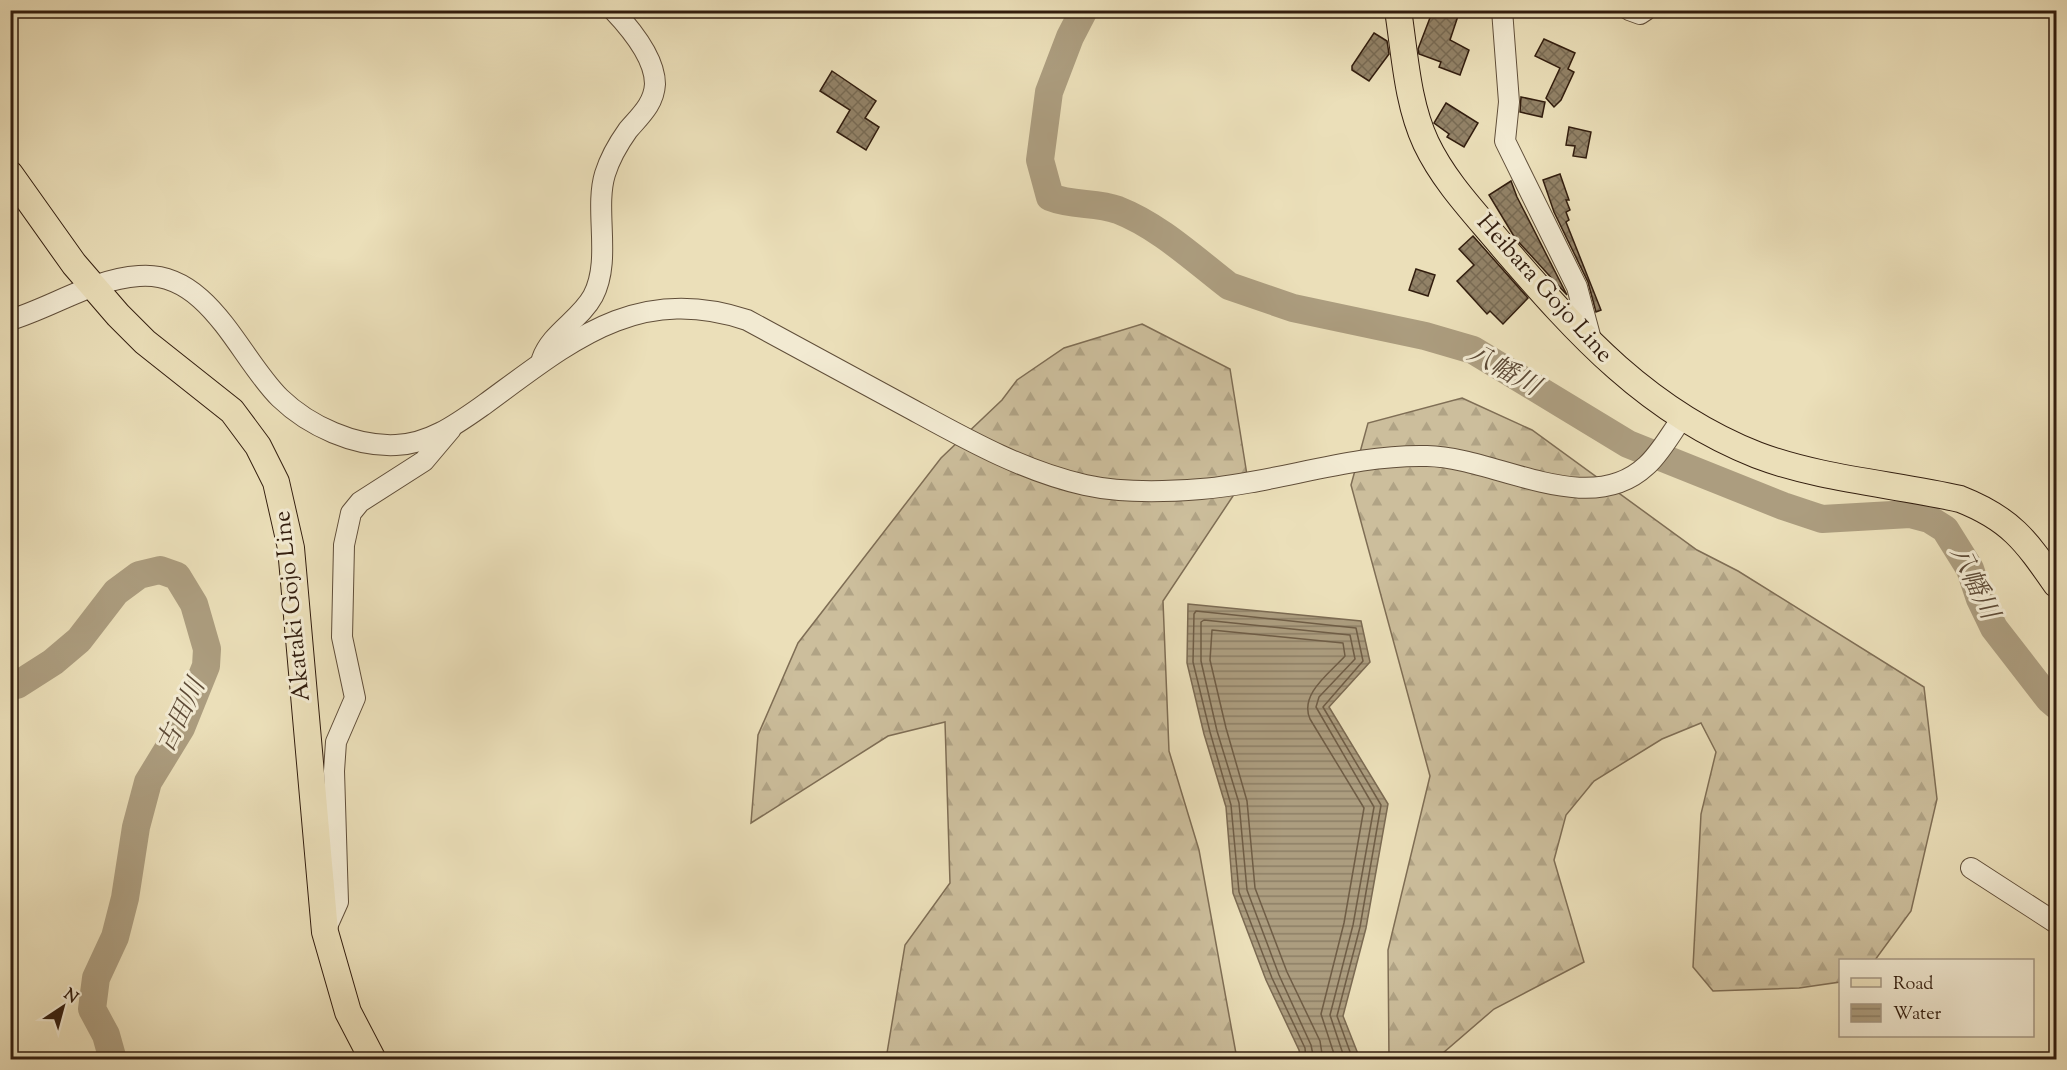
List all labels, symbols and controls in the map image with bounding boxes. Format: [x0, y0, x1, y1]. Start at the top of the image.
street label: Heibara Gojo Line [1468, 207, 1620, 371]
water label: 八幡川 [1460, 336, 1549, 408]
street label: Akataki Gojo Line [266, 509, 320, 703]
water label: 八幡川 [1939, 540, 2008, 629]
water label: 古田川 [148, 670, 217, 759]
legend [1839, 959, 2034, 1037]
text: Road [1893, 972, 1933, 998]
north arrow [33, 977, 93, 1037]
text: N [58, 984, 82, 1010]
text: Water [1893, 1002, 1942, 1028]

